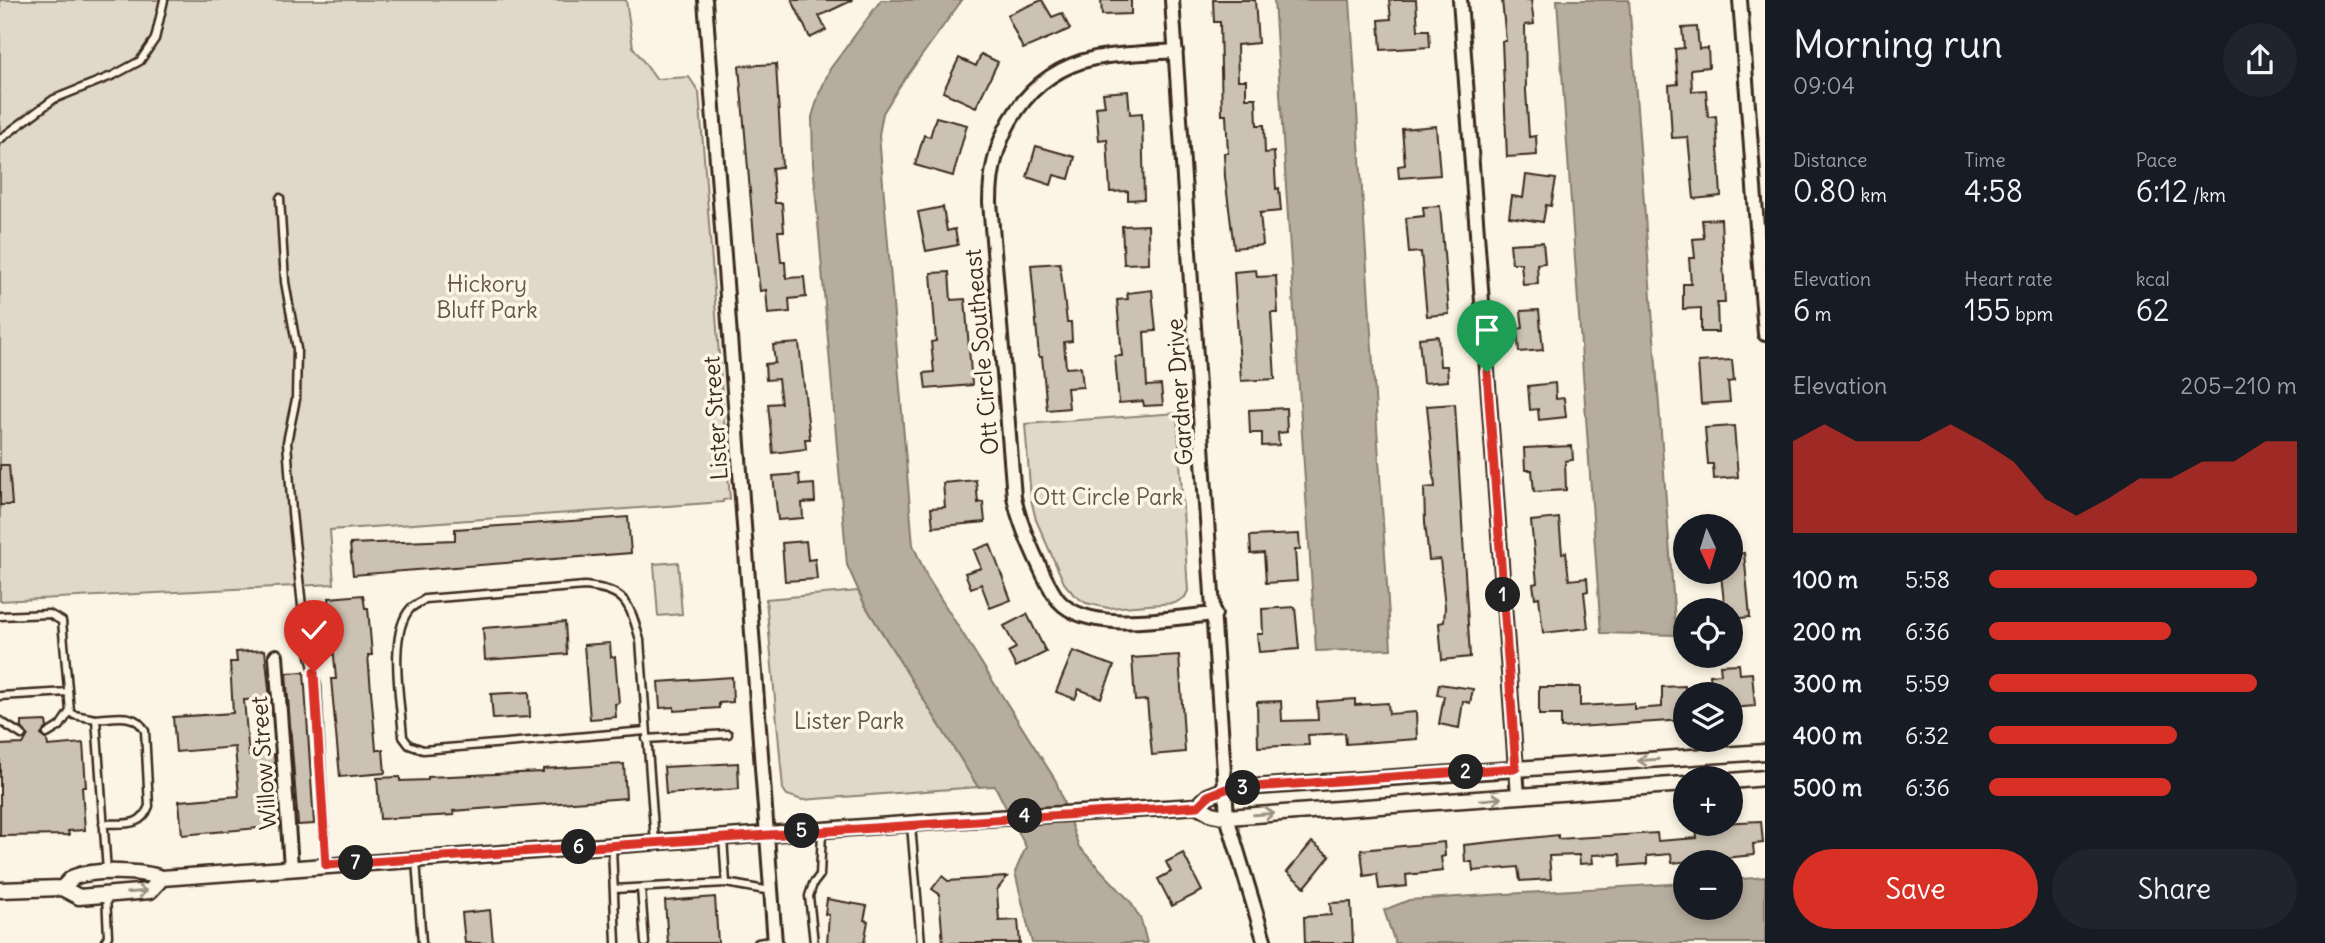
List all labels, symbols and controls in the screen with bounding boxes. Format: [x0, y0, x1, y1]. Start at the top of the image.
text: Morning run [1793, 21, 2003, 68]
button: share [2223, 23, 2297, 97]
text: 09:04 [1793, 71, 1855, 100]
text: Distance [1793, 148, 1867, 172]
text: Time [1964, 148, 2005, 172]
text: Pace [2136, 148, 2177, 172]
text: 0.80 [1793, 172, 1856, 210]
text: 4:58 [1964, 172, 2023, 210]
text: 6:12 [2136, 172, 2188, 210]
text: km [1856, 183, 1887, 207]
text: /km [2188, 183, 2226, 207]
street label: Ott Circle Southeast [958, 247, 1004, 456]
text: Elevation [1793, 267, 1871, 291]
text: Heart rate [1964, 267, 2052, 291]
text: kcal [2136, 267, 2170, 291]
park label: Hickory Bluff Park [436, 269, 538, 324]
text: 6 [1793, 291, 1810, 329]
text: 155 [1964, 291, 2011, 329]
text: 62 [2136, 291, 2169, 329]
pin [1457, 300, 1517, 372]
text: m [1810, 302, 1832, 326]
text: bpm [2011, 302, 2053, 326]
icon: arrive [1468, 311, 1506, 349]
street label: Gardner Drive [1159, 317, 1199, 467]
street label: Lister Street [696, 355, 734, 481]
text: Elevation [1793, 371, 1887, 400]
text: 205–210 m [2180, 371, 2297, 400]
park label: Ott Circle Park [1033, 482, 1183, 511]
north arrow [1673, 514, 1743, 584]
map controls [1673, 514, 1743, 920]
text: 100 m [1793, 565, 1858, 594]
text: 5:58 [1905, 565, 1950, 594]
pin: 1 [1486, 578, 1520, 612]
text: 1 [1499, 582, 1506, 606]
button: locate [1673, 598, 1743, 668]
pin [284, 600, 344, 672]
icon: check [295, 611, 333, 649]
text: 200 m [1793, 617, 1862, 646]
text: 6:36 [1905, 617, 1950, 646]
text: 300 m [1793, 669, 1862, 698]
text: 5:59 [1905, 669, 1950, 698]
button: layers [1673, 682, 1743, 752]
street label: Willow Street [244, 695, 282, 831]
park label: Lister Park [794, 706, 904, 735]
text: 400 m [1793, 721, 1862, 750]
text: 6:32 [1905, 721, 1949, 750]
one-way arrow [1637, 753, 1660, 766]
pin: 2 [1448, 754, 1484, 790]
text: 2 [1460, 759, 1471, 783]
button: + [1673, 766, 1743, 836]
pin: 3 [1226, 770, 1260, 806]
text: 500 m [1793, 773, 1862, 802]
text: 6:36 [1905, 773, 1950, 802]
text: 3 [1237, 775, 1248, 799]
one-way arrow [1479, 792, 1502, 805]
pin: 4 [1007, 798, 1042, 834]
text: 4 [1019, 803, 1030, 827]
one-way arrow [1252, 808, 1275, 821]
pin: 5 [784, 814, 820, 848]
text: 5 [796, 818, 807, 842]
pin: 6 [562, 830, 596, 864]
text: 6 [573, 834, 584, 858]
pin: 7 [338, 846, 374, 880]
button: Save [1793, 849, 2038, 929]
button: Share [2052, 849, 2297, 929]
text: 7 [351, 850, 360, 874]
button: − [1673, 850, 1743, 920]
one-way arrow [125, 885, 148, 898]

